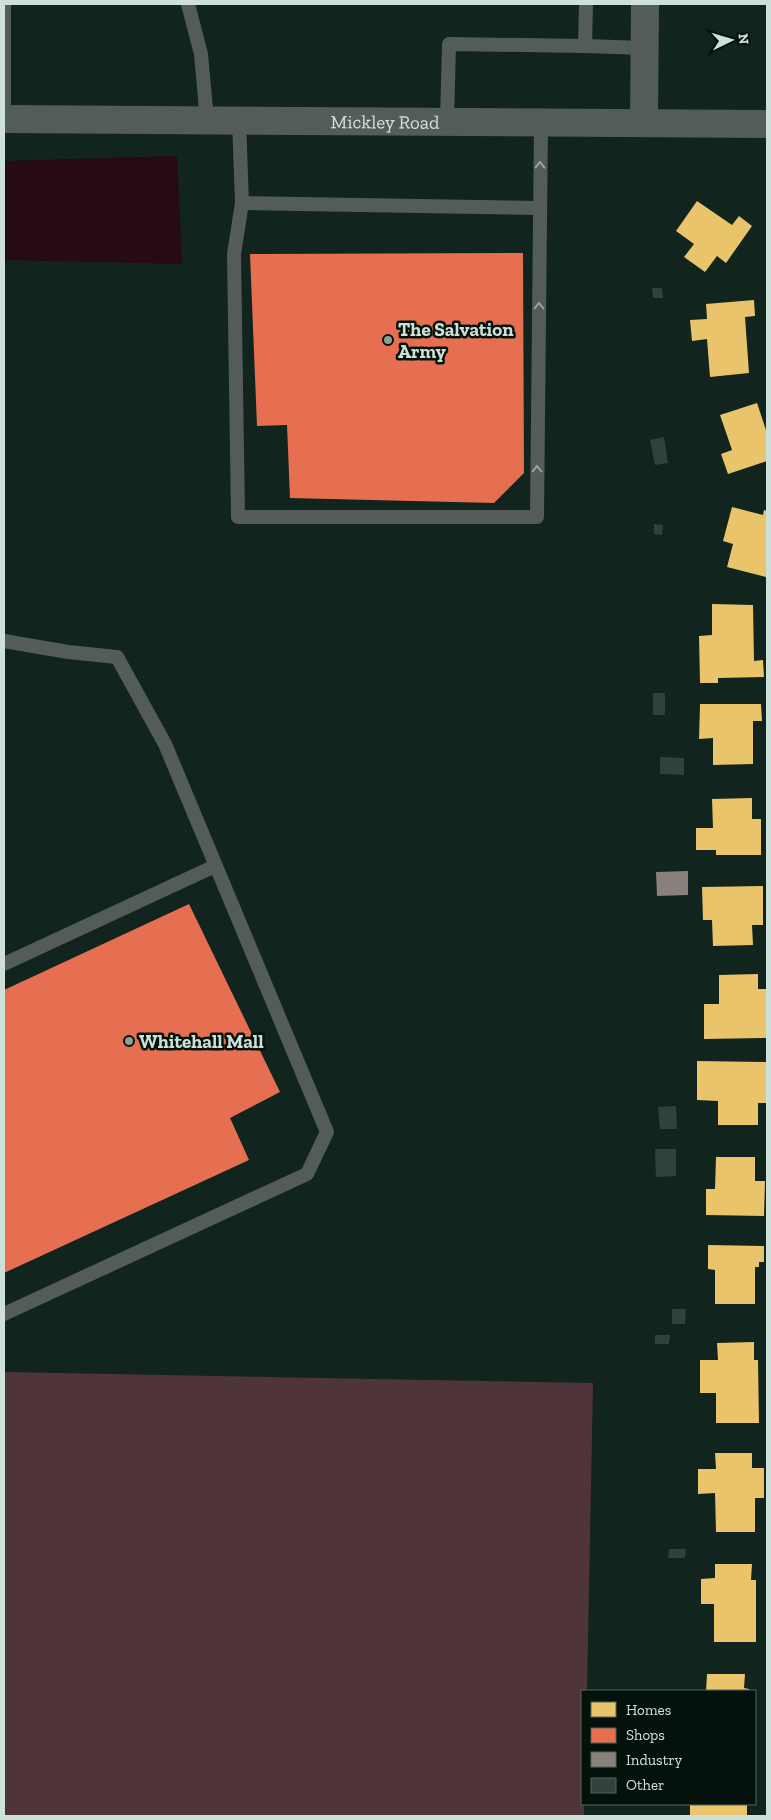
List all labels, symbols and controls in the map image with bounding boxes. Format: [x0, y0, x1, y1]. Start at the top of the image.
north arrow [706, 15, 756, 65]
text: N [735, 33, 752, 45]
street label: Mickley Road [330, 110, 440, 133]
one-way arrow [535, 161, 545, 168]
one-way arrow [533, 302, 544, 310]
place label: The Salvation Army [398, 318, 514, 363]
marker: The Salvation Army [382, 334, 394, 346]
one-way arrow [532, 464, 542, 472]
place label: Whitehall Mall [139, 1030, 264, 1053]
marker: Whitehall Mall [123, 1035, 135, 1047]
legend [581, 1690, 756, 1805]
text: Homes [626, 1701, 671, 1719]
text: Shops [626, 1726, 665, 1744]
text: Industry [626, 1751, 683, 1769]
text: Other [626, 1776, 664, 1794]

